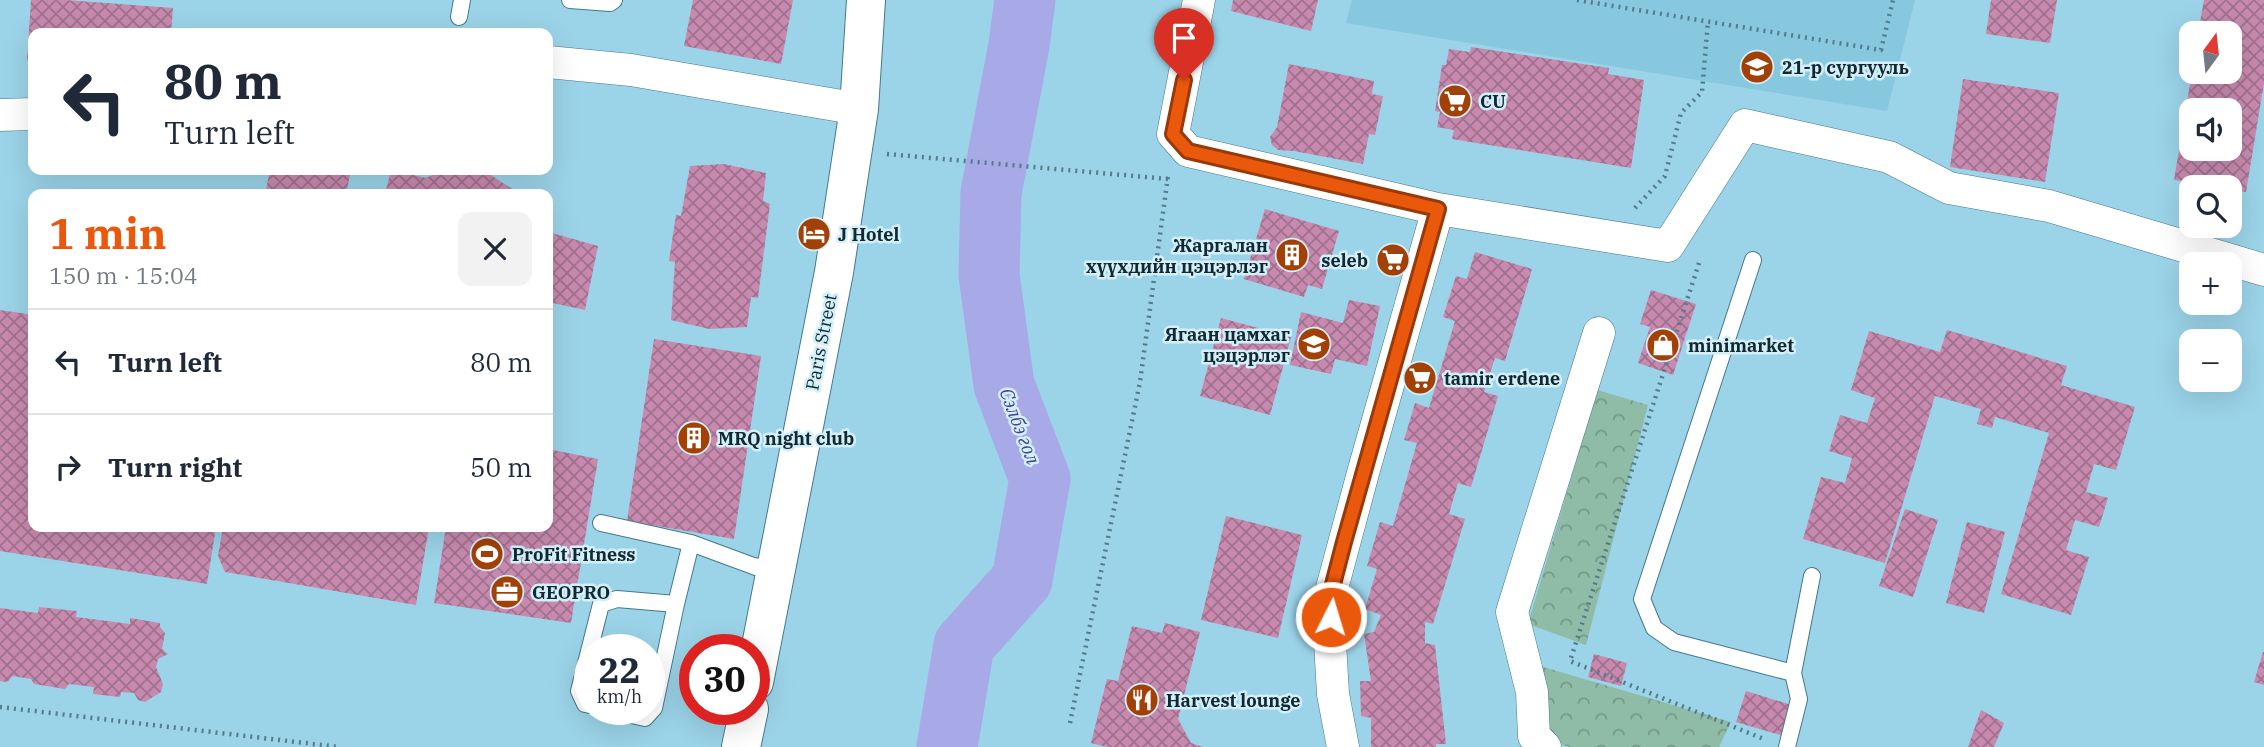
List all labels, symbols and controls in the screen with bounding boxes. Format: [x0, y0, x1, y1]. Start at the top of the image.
pin [1154, 8, 1214, 80]
icon: arrive [1165, 19, 1203, 57]
north arrow [2179, 21, 2242, 84]
map controls [2179, 21, 2242, 392]
school or university icon: 21-р сургууль [1738, 48, 1776, 86]
text: 80 m [164, 49, 282, 112]
icon: left [49, 56, 140, 147]
place label: 21-р сургууль [1782, 56, 1909, 79]
supermarket icon: CU [1436, 82, 1474, 120]
place label: CU [1480, 90, 1506, 113]
button: sound [2179, 98, 2242, 161]
text: Turn left [164, 111, 295, 153]
button: search [2179, 175, 2242, 238]
text: 1 min [49, 206, 167, 261]
button: close [458, 212, 532, 286]
hotel icon: J Hotel [795, 215, 833, 253]
place label: J Hotel [838, 223, 899, 246]
place label: Жаргалан хүүхдийн цэцэрлэг [1086, 234, 1268, 278]
building icon: Жаргалан хүүхдийн цэцэрлэг [1273, 236, 1311, 274]
supermarket icon: seleb [1374, 241, 1412, 279]
place label: seleb [1321, 249, 1368, 272]
button: + [2179, 252, 2242, 315]
text: 150 m · 15:04 [49, 260, 198, 290]
street label: Paris Street [800, 292, 842, 392]
place label: Ягаан цамхаг цэцэрлэг [1165, 323, 1290, 367]
school or university icon: Ягаан цамхаг цэцэрлэг [1295, 325, 1333, 363]
shop icon: minimarket [1644, 326, 1682, 364]
button: − [2179, 329, 2242, 392]
place label: minimarket [1688, 334, 1794, 357]
icon: left [49, 343, 87, 381]
text: Turn left [108, 345, 222, 379]
text: 80 m [470, 345, 532, 379]
supermarket icon: tamir erdene [1401, 359, 1439, 397]
place label: tamir erdene [1444, 367, 1560, 390]
water label: Сэлбэ гол [995, 384, 1046, 468]
building icon: MRQ night club [675, 419, 713, 457]
place label: MRQ night club [718, 427, 854, 450]
icon: right [49, 448, 87, 486]
text: Turn right [108, 450, 242, 484]
text: 50 m [470, 450, 532, 484]
sports icon: ProFit Fitness [468, 535, 506, 573]
place label: ProFit Fitness [512, 543, 635, 566]
office icon: GEOPRO [488, 573, 526, 611]
position arrow [1294, 580, 1368, 654]
place label: GEOPRO [532, 581, 610, 604]
speed limit sign: 30 [679, 634, 770, 725]
text: 22 [598, 647, 641, 693]
restaurant icon: Harvest lounge [1123, 681, 1161, 719]
text: km/h [597, 685, 642, 708]
place label: Harvest lounge [1166, 689, 1300, 712]

